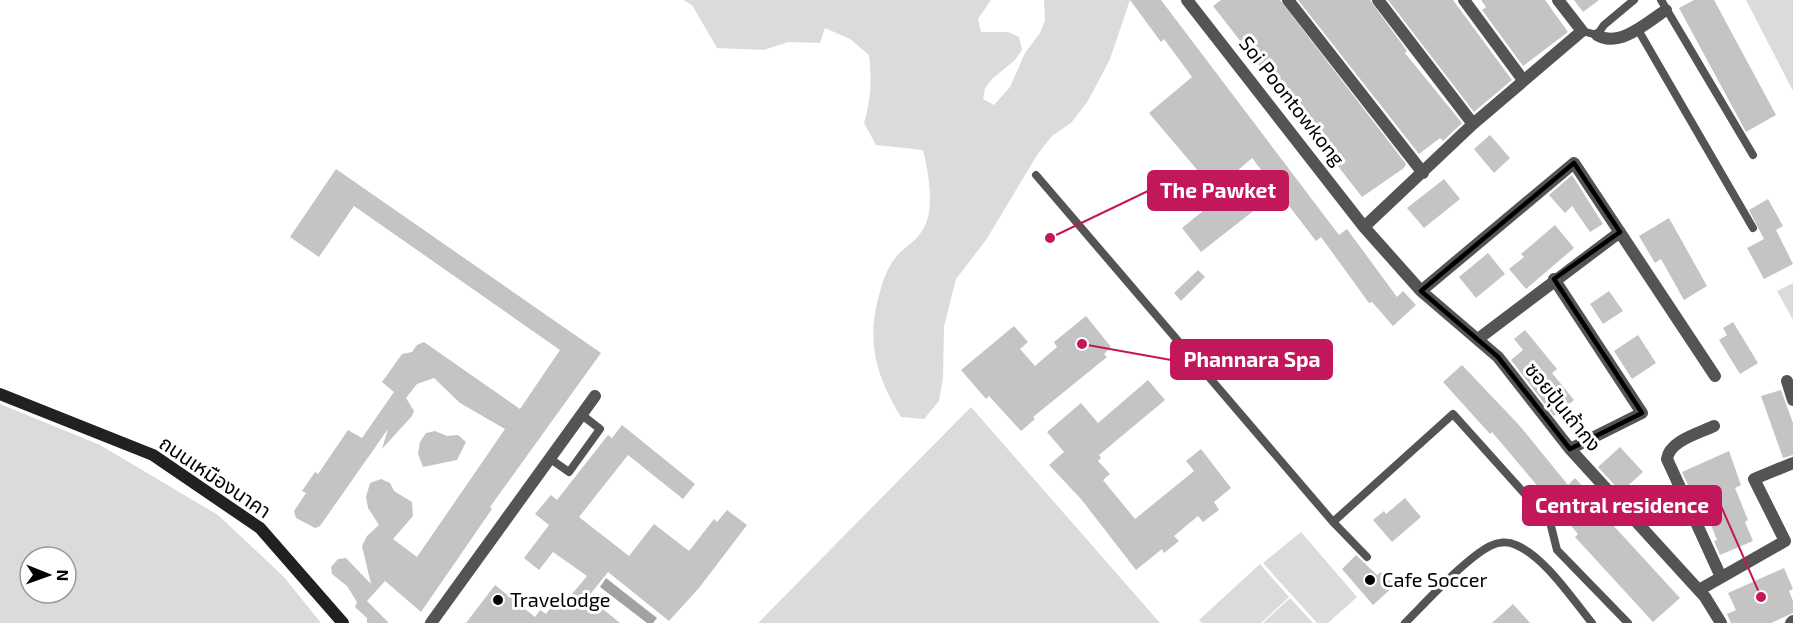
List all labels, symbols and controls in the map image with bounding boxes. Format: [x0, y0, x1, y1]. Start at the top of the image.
street label: Soi Poontowkong [1235, 31, 1351, 170]
callout: The Pawket [1148, 171, 1288, 210]
text: The Pawket [1160, 177, 1276, 202]
callout: Phannara Spa [1171, 340, 1332, 379]
text: Phannara Spa [1183, 346, 1321, 371]
street label: ซอยปุ้นเถ้ากง [1520, 357, 1607, 456]
street label: ถนนเหมืองนาคา [155, 430, 276, 522]
callout: Central residence [1523, 486, 1721, 525]
text: Central residence [1535, 492, 1709, 517]
north arrow [18, 545, 78, 605]
place label: Cafe Soccer [1382, 567, 1488, 591]
text: N [54, 569, 73, 581]
marker: Cafe Soccer [1363, 573, 1377, 587]
place label: Travelodge [510, 587, 611, 611]
marker: Travelodge [491, 593, 505, 607]

